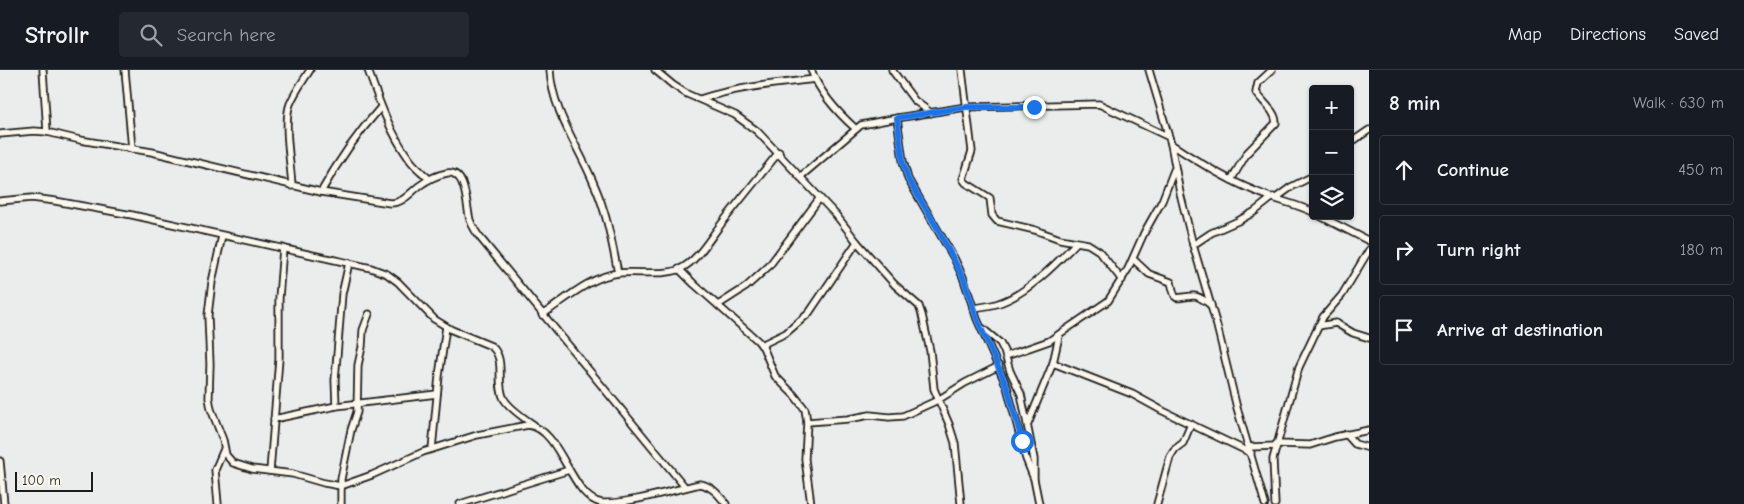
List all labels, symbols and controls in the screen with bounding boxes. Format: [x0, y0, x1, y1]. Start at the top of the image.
search box [119, 12, 469, 57]
text: Strollr [25, 21, 89, 49]
icon: search [137, 21, 165, 49]
text: Search here [177, 24, 276, 46]
text: Map [1508, 24, 1542, 45]
text: Directions [1570, 24, 1646, 45]
text: Saved [1674, 24, 1719, 45]
map controls [1309, 85, 1354, 220]
button: + [1309, 85, 1354, 130]
text: 8 min [1389, 91, 1440, 115]
text: Walk · 630 m [1633, 94, 1724, 112]
route end [1023, 96, 1046, 119]
button: − [1309, 130, 1354, 175]
icon: ahead [1390, 156, 1418, 184]
text: Continue [1437, 159, 1509, 181]
text: 450 m [1678, 161, 1723, 179]
button: layers [1309, 175, 1354, 220]
icon: right [1390, 236, 1418, 264]
text: Turn right [1437, 239, 1521, 261]
text: 180 m [1680, 241, 1723, 259]
icon: arrive [1390, 316, 1418, 344]
text: Arrive at destination [1437, 319, 1603, 341]
route start [1011, 430, 1034, 453]
scale bar [15, 469, 92, 492]
text: 100 m [22, 472, 61, 489]

